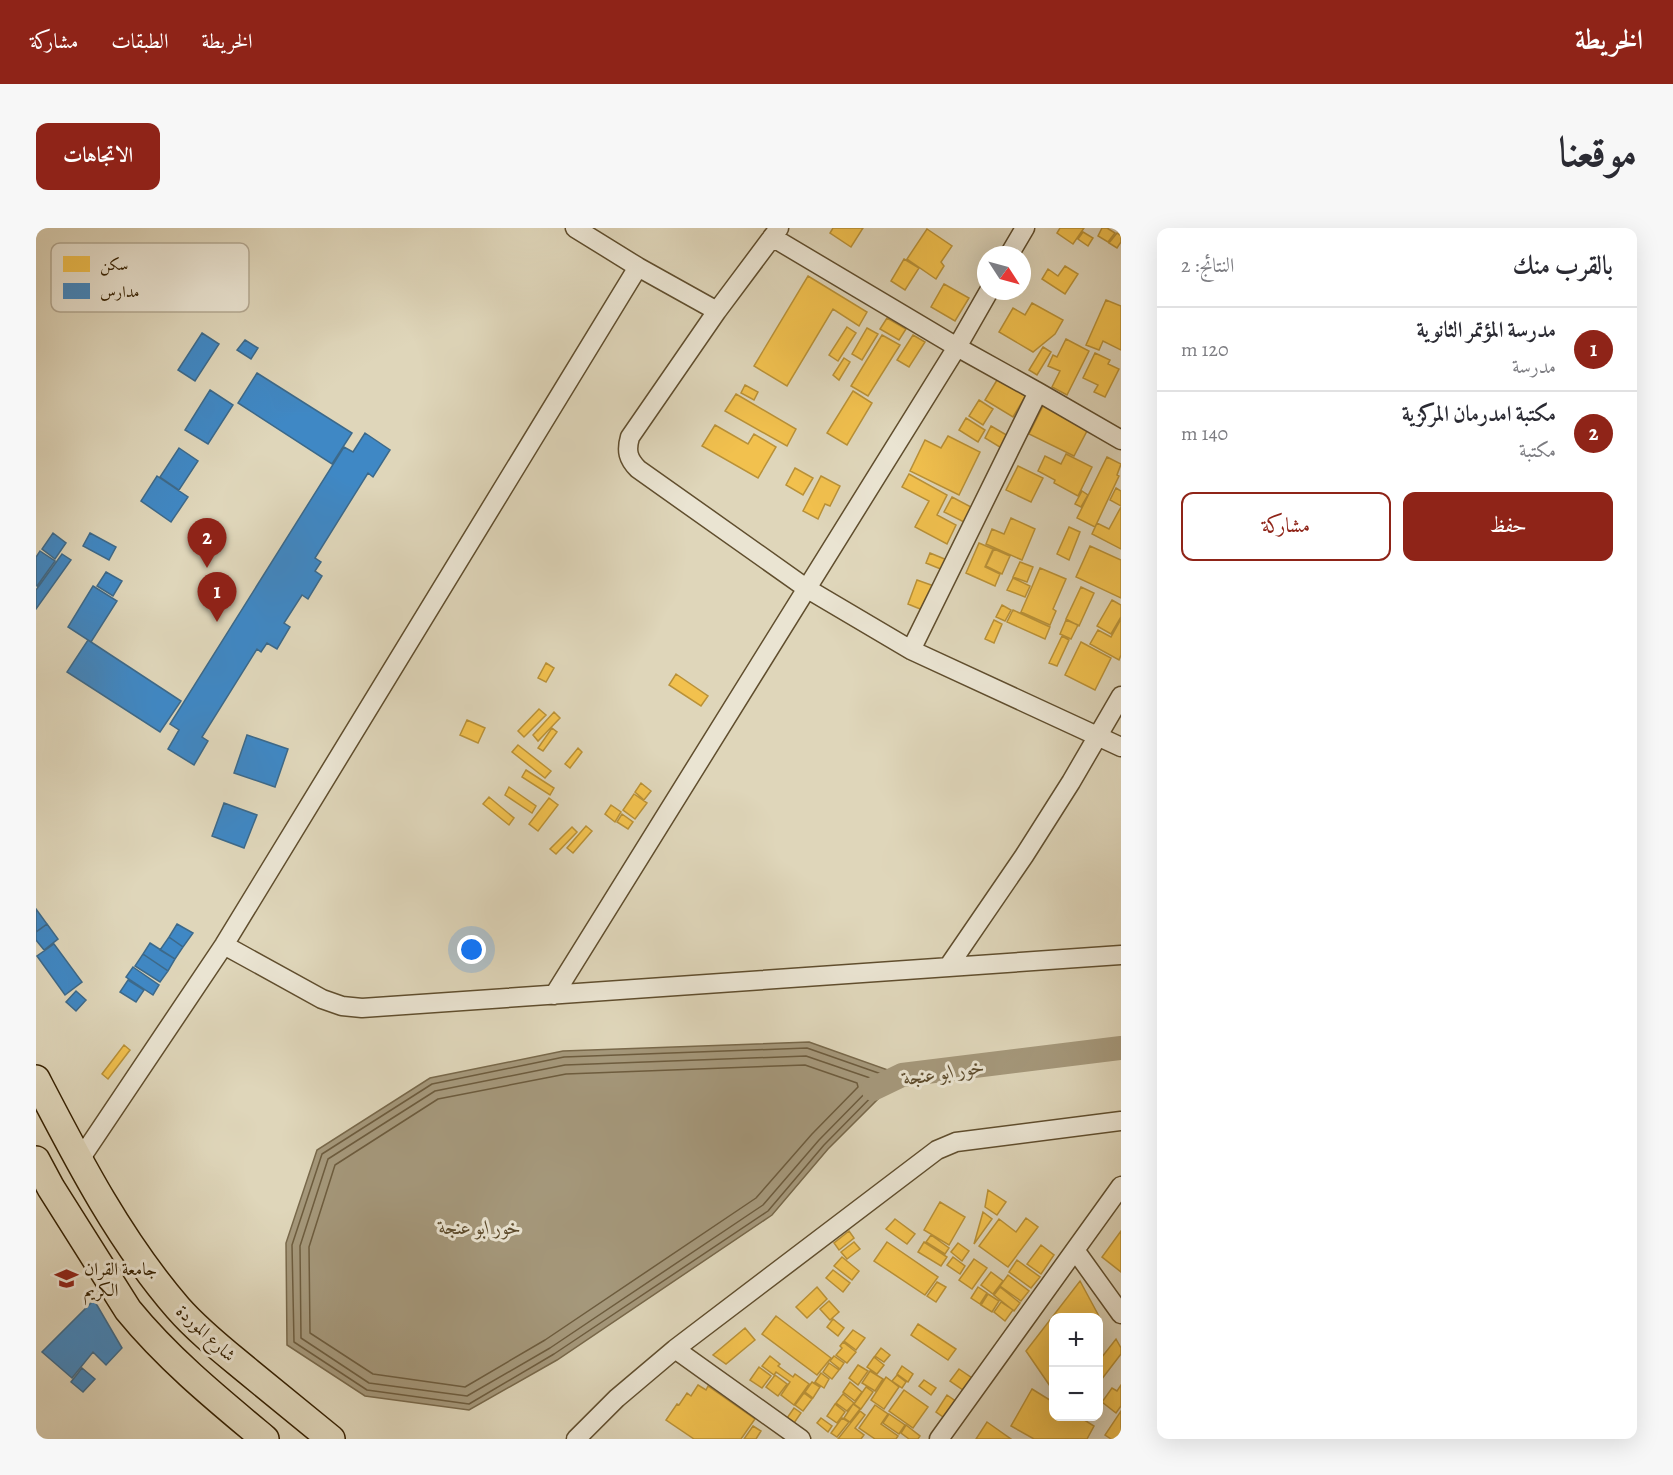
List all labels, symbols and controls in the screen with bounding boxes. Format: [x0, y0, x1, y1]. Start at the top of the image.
text: الخريطة [1575, 21, 1643, 59]
text: مشاركة [30, 27, 78, 55]
text: الطبقات [111, 27, 168, 55]
text: الخريطة [201, 27, 253, 55]
button: الاتجاهات [36, 123, 160, 190]
text: موقعنا [1559, 123, 1637, 180]
legend [51, 243, 249, 312]
north arrow [977, 246, 1031, 300]
text: بالقرب منك [1512, 248, 1613, 283]
text: النتائج: 2 [1181, 252, 1234, 279]
text: سكن [100, 254, 128, 276]
text: مدارس [100, 281, 140, 303]
text: مدرسة المؤتمر الثانوية [1416, 315, 1556, 345]
text: 120 m [1181, 336, 1229, 363]
text: 1 [1590, 336, 1597, 363]
text: مدرسة [1512, 353, 1556, 380]
text: مكتبة امدرمان المركزية [1402, 399, 1556, 429]
text: 140 m [1181, 420, 1228, 447]
text: 2 [1589, 420, 1598, 447]
text: مكتبة [1519, 437, 1556, 464]
button: مشاركة [1181, 492, 1391, 561]
button: حفظ [1403, 492, 1613, 561]
pin: 2 [188, 518, 226, 568]
pin: 1 [198, 572, 237, 622]
your location [457, 935, 486, 964]
water label: خور ابو عنجة [899, 1053, 987, 1093]
water label: خور ابو عنجة [437, 1214, 521, 1241]
place label: جامعة القران الكريم [84, 1257, 157, 1306]
school or university icon: جامعة القران الكريم [53, 1266, 79, 1292]
street label: شارع الموردة [169, 1299, 241, 1369]
map controls [1049, 1313, 1103, 1421]
button: + [1049, 1313, 1103, 1367]
button: − [1049, 1367, 1103, 1421]

